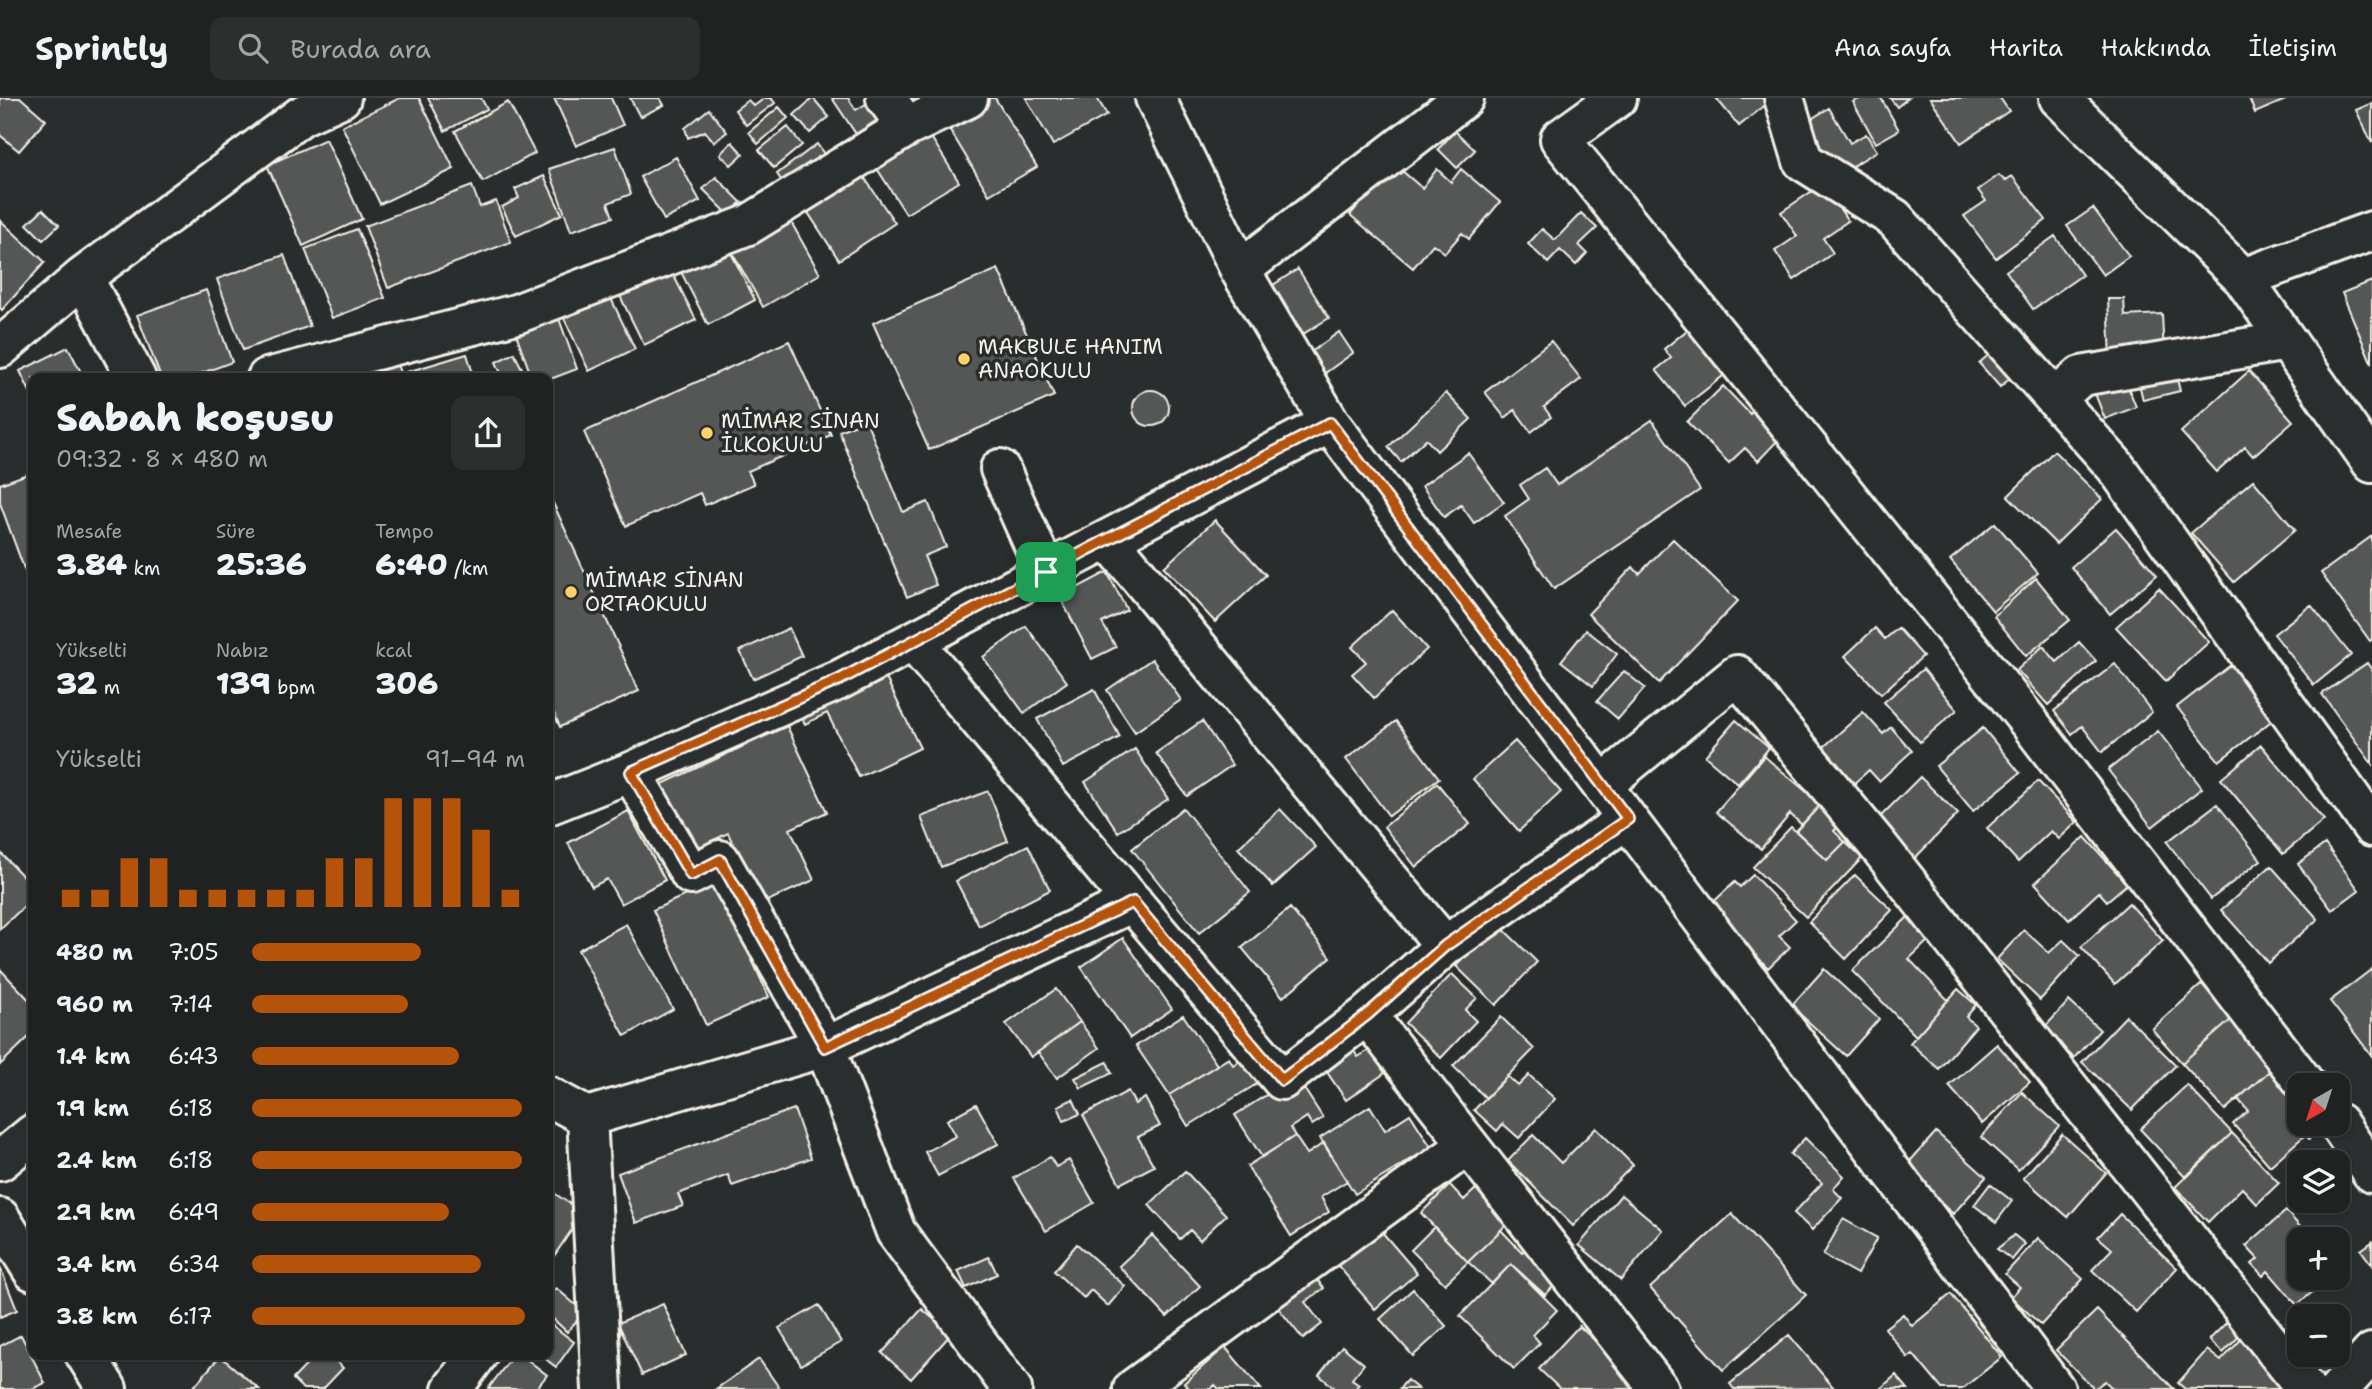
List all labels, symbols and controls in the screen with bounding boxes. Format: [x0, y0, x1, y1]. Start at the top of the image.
search box [210, 17, 700, 80]
text: Sprintly [35, 26, 168, 71]
icon: search [234, 29, 272, 67]
text: Burada ara [290, 31, 431, 66]
text: Ana sayfa [1834, 32, 1951, 64]
text: Harita [1989, 32, 2063, 64]
text: Hakkında [2101, 32, 2211, 64]
text: İletişim [2249, 32, 2337, 64]
place label: MAKBULE HANIM ANAOKULU [978, 333, 1163, 385]
marker: MAKBULE HANIM ANAOKULU [956, 351, 972, 367]
text: Sabah koşusu [56, 392, 335, 443]
button: share [451, 396, 525, 470]
place label: MİMAR SİNAN İLKOKULU [721, 407, 880, 459]
marker: MİMAR SİNAN İLKOKULU [699, 425, 715, 441]
text: 09:32 · 8 × 480 m [56, 444, 268, 474]
text: Mesafe [56, 519, 122, 544]
text: Süre [216, 519, 256, 544]
text: Tempo [375, 519, 434, 544]
pin [1016, 542, 1076, 602]
text: 3.84 [56, 544, 127, 585]
text: 25:36 [216, 544, 307, 585]
text: 6:40 [375, 544, 448, 585]
icon: arrive [1027, 553, 1065, 591]
text: km [127, 556, 160, 581]
text: /km [448, 556, 488, 581]
place label: MİMAR SİNAN ORTAOKULU [585, 566, 744, 618]
marker: MİMAR SİNAN ORTAOKULU [563, 584, 579, 600]
text: Yükselti [56, 638, 127, 663]
text: Nabız [216, 638, 269, 663]
text: kcal [375, 638, 412, 663]
text: 32 [56, 663, 97, 704]
text: 139 [216, 663, 271, 704]
text: 306 [375, 663, 438, 704]
text: m [97, 675, 120, 700]
text: bpm [271, 675, 315, 700]
text: Yükselti [56, 744, 142, 774]
text: 91–94 m [425, 744, 525, 774]
text: 480 m [56, 937, 133, 967]
text: 7:05 [168, 937, 219, 967]
text: 960 m [56, 989, 133, 1019]
text: 7:14 [168, 989, 213, 1019]
text: 1.4 km [56, 1041, 130, 1071]
text: 6:43 [168, 1041, 219, 1071]
north arrow [2287, 1073, 2350, 1136]
map controls [2287, 1073, 2350, 1367]
text: 1.9 km [56, 1093, 129, 1123]
text: 6:18 [168, 1093, 213, 1123]
text: 2.4 km [56, 1145, 137, 1175]
text: 6:18 [168, 1145, 213, 1175]
button: layers [2287, 1150, 2350, 1213]
text: 2.9 km [56, 1197, 135, 1227]
text: 6:49 [168, 1197, 219, 1227]
button: + [2287, 1227, 2350, 1290]
text: 3.4 km [56, 1249, 136, 1279]
text: 6:34 [168, 1249, 220, 1279]
text: 3.8 km [56, 1301, 137, 1331]
text: 6:17 [168, 1301, 213, 1331]
button: − [2287, 1304, 2350, 1367]

